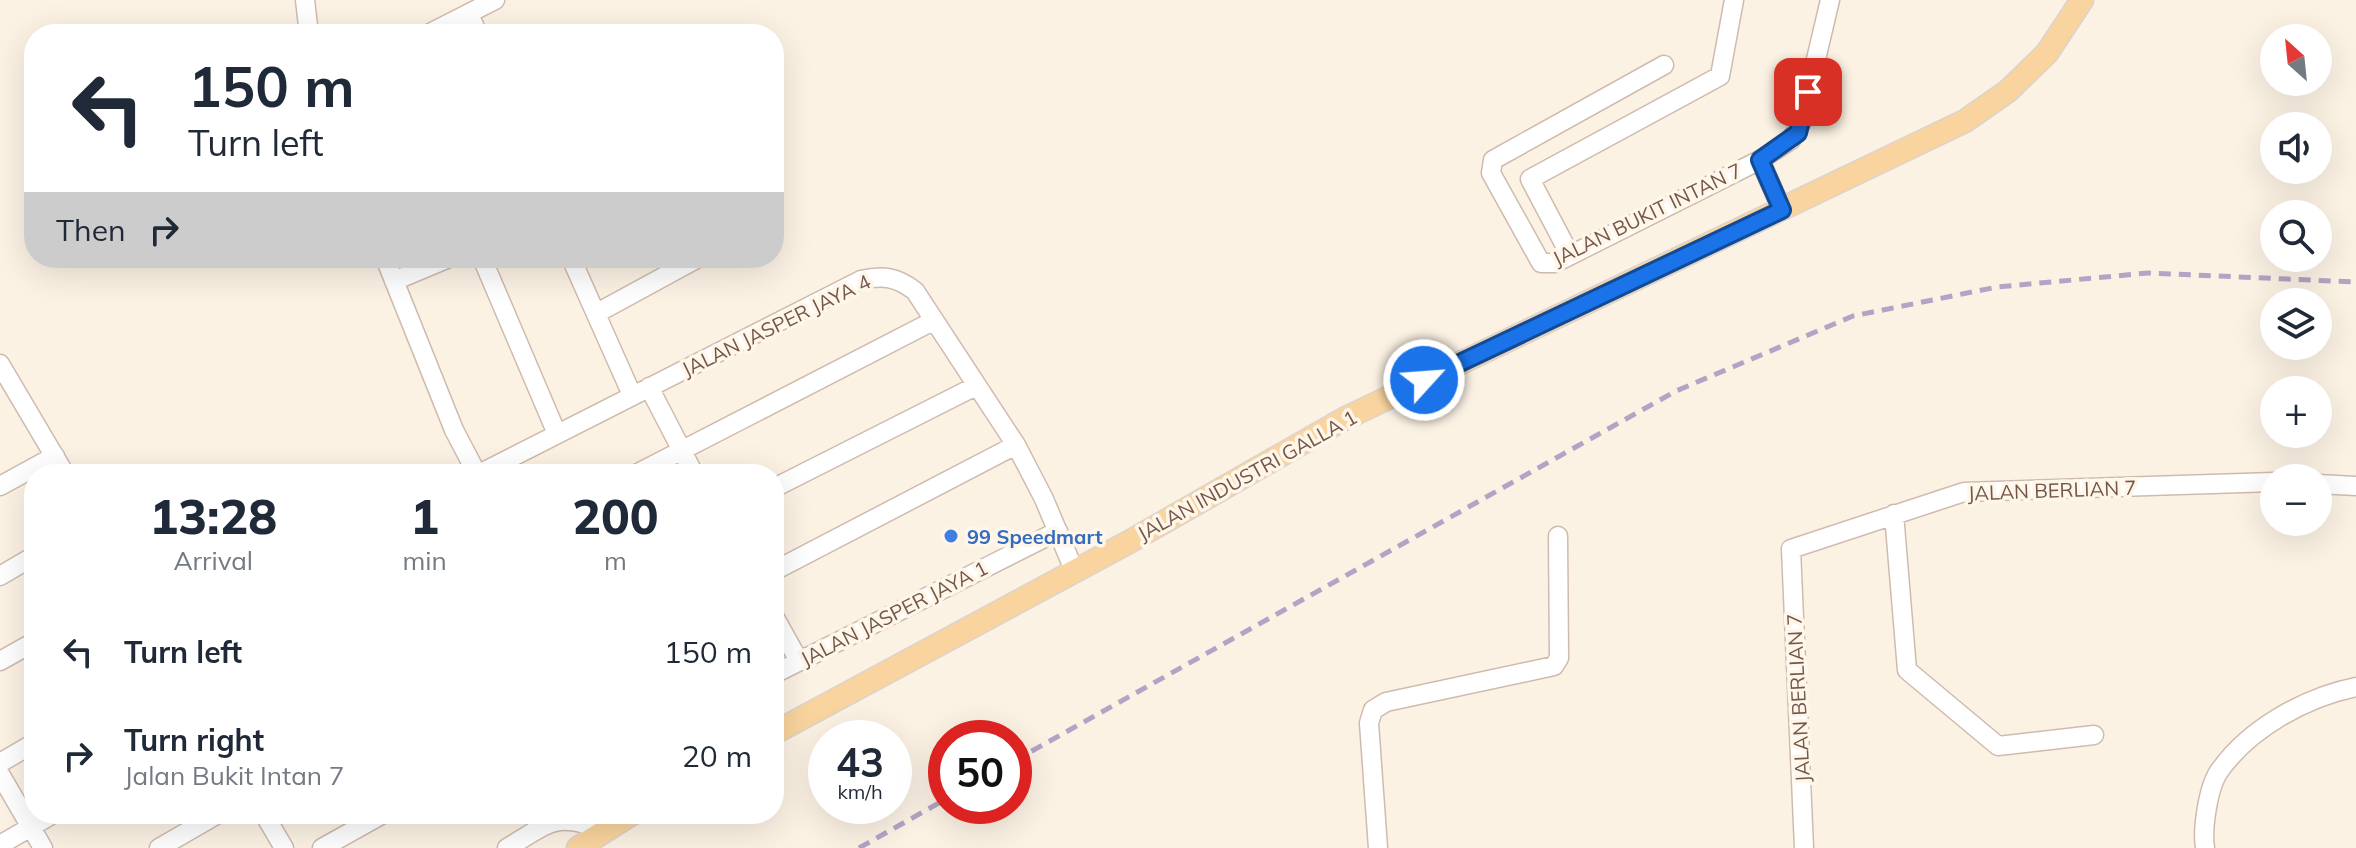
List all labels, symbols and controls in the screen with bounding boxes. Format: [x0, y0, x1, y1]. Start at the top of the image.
north arrow [2260, 24, 2332, 96]
map controls [2260, 24, 2332, 536]
text: 150 m [188, 51, 355, 121]
icon: left [56, 56, 160, 160]
pin [1774, 58, 1842, 126]
icon: arrive [1786, 70, 1830, 114]
button: sound [2260, 112, 2332, 184]
text: Turn left [188, 120, 324, 165]
street label: JALAN BUKIT INTAN 7 [1548, 157, 1746, 271]
button: search [2260, 200, 2332, 272]
icon: right [142, 208, 186, 252]
text: Then [56, 211, 126, 249]
street label: JALAN JASPER JAYA 4 [678, 268, 874, 382]
button: layers [2260, 288, 2332, 360]
position arrow [1382, 338, 1466, 422]
button: + [2260, 376, 2332, 448]
street label: JALAN INDUSTRI GALLA 1 [1133, 404, 1361, 546]
button: − [2260, 464, 2332, 536]
street label: JALAN BERLIAN 7 [1967, 475, 2137, 505]
text: 13:28 [149, 486, 277, 546]
text: 1 [410, 486, 439, 546]
text: 200 [572, 486, 659, 546]
place label: 99 Speedmart [967, 524, 1103, 549]
marker: 99 Speedmart [942, 527, 960, 545]
text: Arrival [173, 544, 253, 577]
text: min [403, 544, 447, 577]
text: m [604, 544, 627, 577]
street label: JALAN JASPER JAYA 1 [796, 555, 992, 671]
street label: JALAN BERLIAN 7 [1781, 613, 1815, 783]
icon: left [56, 630, 100, 674]
text: Turn left [124, 633, 242, 671]
text: 150 m [664, 633, 752, 671]
speed limit sign: 50 [928, 720, 1032, 824]
text: Turn right [124, 721, 264, 759]
icon: right [56, 734, 100, 778]
text: 20 m [682, 737, 752, 775]
text: 43 [836, 737, 884, 787]
text: Jalan Bukit Intan 7 [124, 759, 344, 792]
text: km/h [837, 779, 883, 804]

